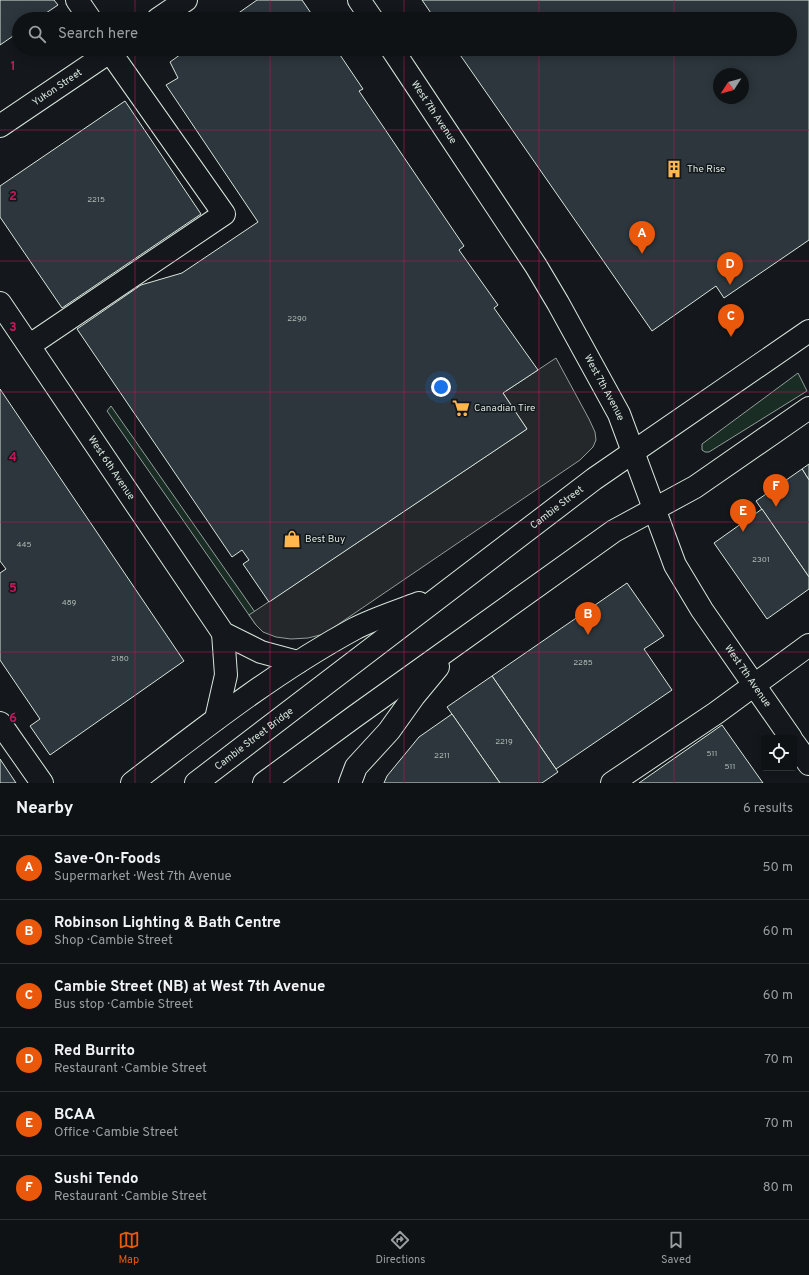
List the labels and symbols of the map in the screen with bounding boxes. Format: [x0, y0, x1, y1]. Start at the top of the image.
text: 1 [10, 59, 16, 75]
street label: Yukon Street [30, 66, 85, 109]
north arrow [713, 68, 749, 104]
street label: West 7th Avenue [408, 78, 460, 147]
building icon: The Rise [664, 159, 684, 179]
place label: The Rise [687, 163, 726, 176]
text: 2 [9, 189, 17, 205]
house number: 2215 [87, 195, 105, 205]
pin: A [629, 221, 655, 254]
pin: D [717, 252, 743, 285]
pin: C [718, 304, 744, 337]
house number: 2290 [287, 314, 307, 324]
text: 3 [9, 320, 17, 336]
street label: West 7th Avenue [581, 352, 627, 422]
your location [431, 377, 451, 397]
supermarket icon: Canadian Tire [451, 398, 471, 418]
place label: Canadian Tire [474, 402, 535, 415]
street label: West 6th Avenue [85, 433, 138, 503]
text: 4 [9, 450, 17, 466]
pin: F [763, 474, 789, 507]
street label: Cambie Street [527, 483, 586, 532]
pin: E [730, 499, 756, 532]
shop icon: Best Buy [282, 529, 302, 549]
place label: Best Buy [305, 533, 345, 546]
house number: 445 [17, 540, 31, 550]
house number: 2301 [752, 555, 770, 565]
text: 5 [9, 581, 17, 597]
house number: 489 [62, 598, 76, 608]
pin: B [575, 602, 601, 635]
street label: West 7th Avenue [722, 642, 774, 710]
house number: 2180 [111, 654, 129, 664]
house number: 2285 [573, 658, 593, 668]
street label: Cambie Street Bridge [212, 704, 296, 773]
text: 6 [9, 711, 17, 727]
house number: 2219 [495, 737, 513, 747]
house number: 511 [707, 749, 717, 759]
house number: 2211 [434, 751, 450, 761]
house number: 511 [725, 762, 735, 772]

